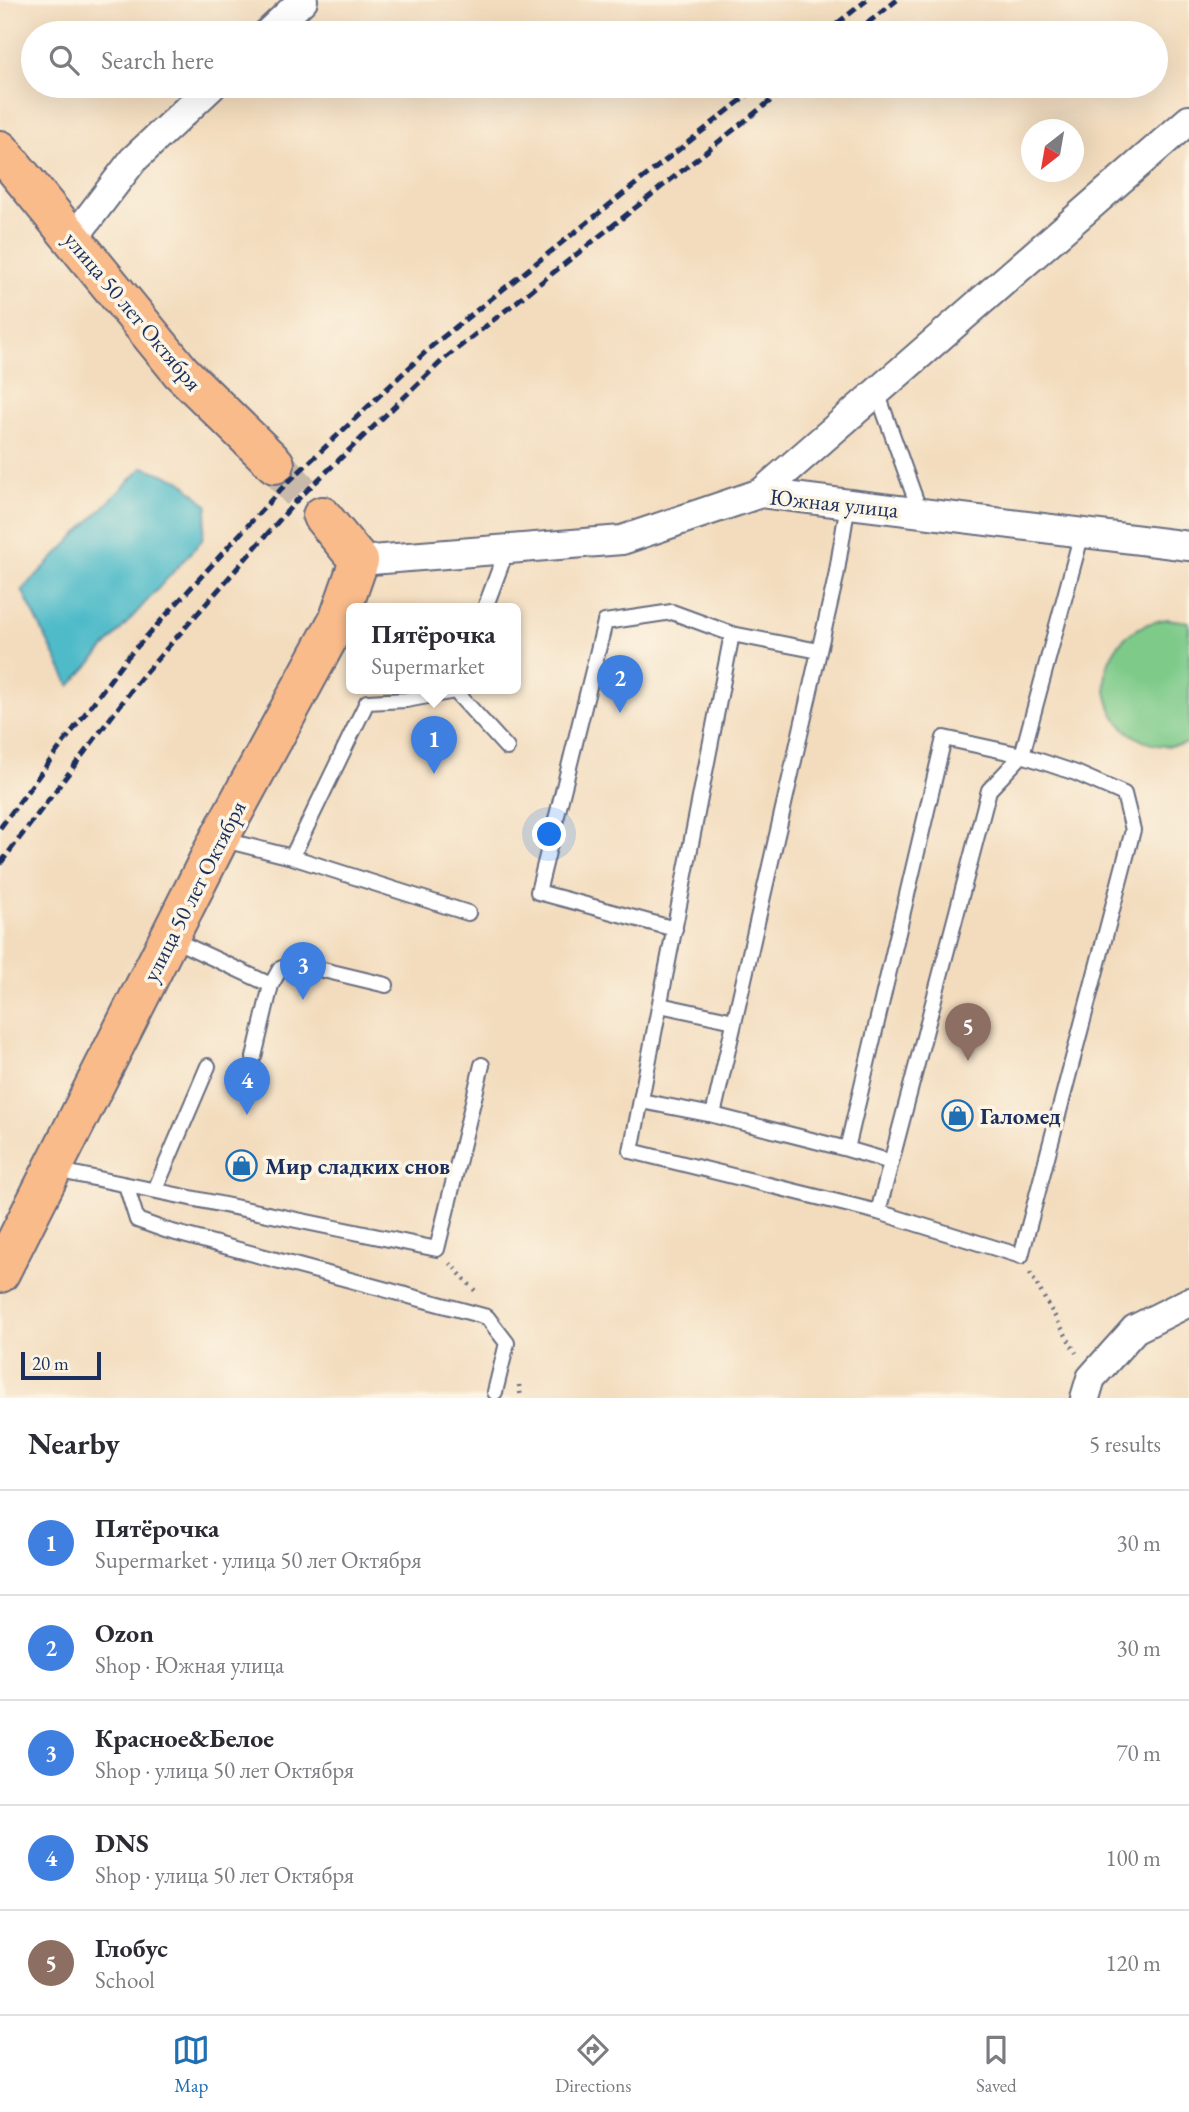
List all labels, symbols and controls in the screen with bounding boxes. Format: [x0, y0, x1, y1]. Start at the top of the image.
search box [21, 21, 1168, 98]
icon: search [45, 41, 83, 79]
text: Search here [101, 43, 214, 77]
north arrow [1021, 119, 1084, 182]
street label: улица 50 лет Октября [57, 225, 209, 397]
street label: Южная улица [768, 481, 901, 525]
popup [346, 603, 521, 694]
text: Пятёрочка [371, 617, 496, 651]
text: Supermarket [371, 651, 484, 681]
pin: 2 [597, 655, 643, 713]
pin: 1 [411, 716, 457, 774]
street label: улица 50 лет Октября [135, 795, 253, 987]
your location [532, 817, 566, 851]
pin: 3 [280, 942, 326, 1000]
pin: 5 [945, 1003, 991, 1061]
pin: 4 [224, 1057, 270, 1115]
shop icon: Галомед [940, 1099, 974, 1133]
place label: Галомед [980, 1101, 1061, 1131]
shop icon: Мир сладких снов [225, 1149, 259, 1183]
place label: Мир сладких снов [265, 1151, 450, 1181]
scale bar [21, 1349, 102, 1381]
text: 20 m [32, 1351, 69, 1376]
text: Nearby [28, 1424, 120, 1463]
text: 5 results [1089, 1429, 1161, 1459]
text: Пятёрочка [95, 1511, 219, 1545]
text: 1 [45, 1528, 57, 1558]
text: 30 m [1116, 1528, 1161, 1558]
text: Supermarket · улица 50 лет Октября [95, 1545, 421, 1575]
text: Ozon [95, 1616, 154, 1650]
text: 2 [45, 1633, 57, 1663]
text: 30 m [1116, 1633, 1161, 1663]
text: Shop · Южная улица [95, 1650, 284, 1680]
text: Красное&Белое [95, 1721, 274, 1755]
text: 3 [45, 1738, 57, 1768]
text: 70 m [1116, 1738, 1161, 1768]
text: Shop · улица 50 лет Октября [95, 1755, 354, 1785]
text: DNS [95, 1826, 149, 1860]
text: 4 [45, 1843, 57, 1873]
text: 100 m [1105, 1843, 1161, 1873]
text: Shop · улица 50 лет Октября [95, 1860, 354, 1890]
text: Глобус [95, 1931, 168, 1965]
text: 5 [45, 1948, 57, 1978]
text: 120 m [1105, 1948, 1161, 1978]
text: School [95, 1965, 155, 1995]
tab: Map [172, 2031, 210, 2098]
tab: Directions [555, 2031, 631, 2098]
tab: Saved [976, 2031, 1017, 2098]

